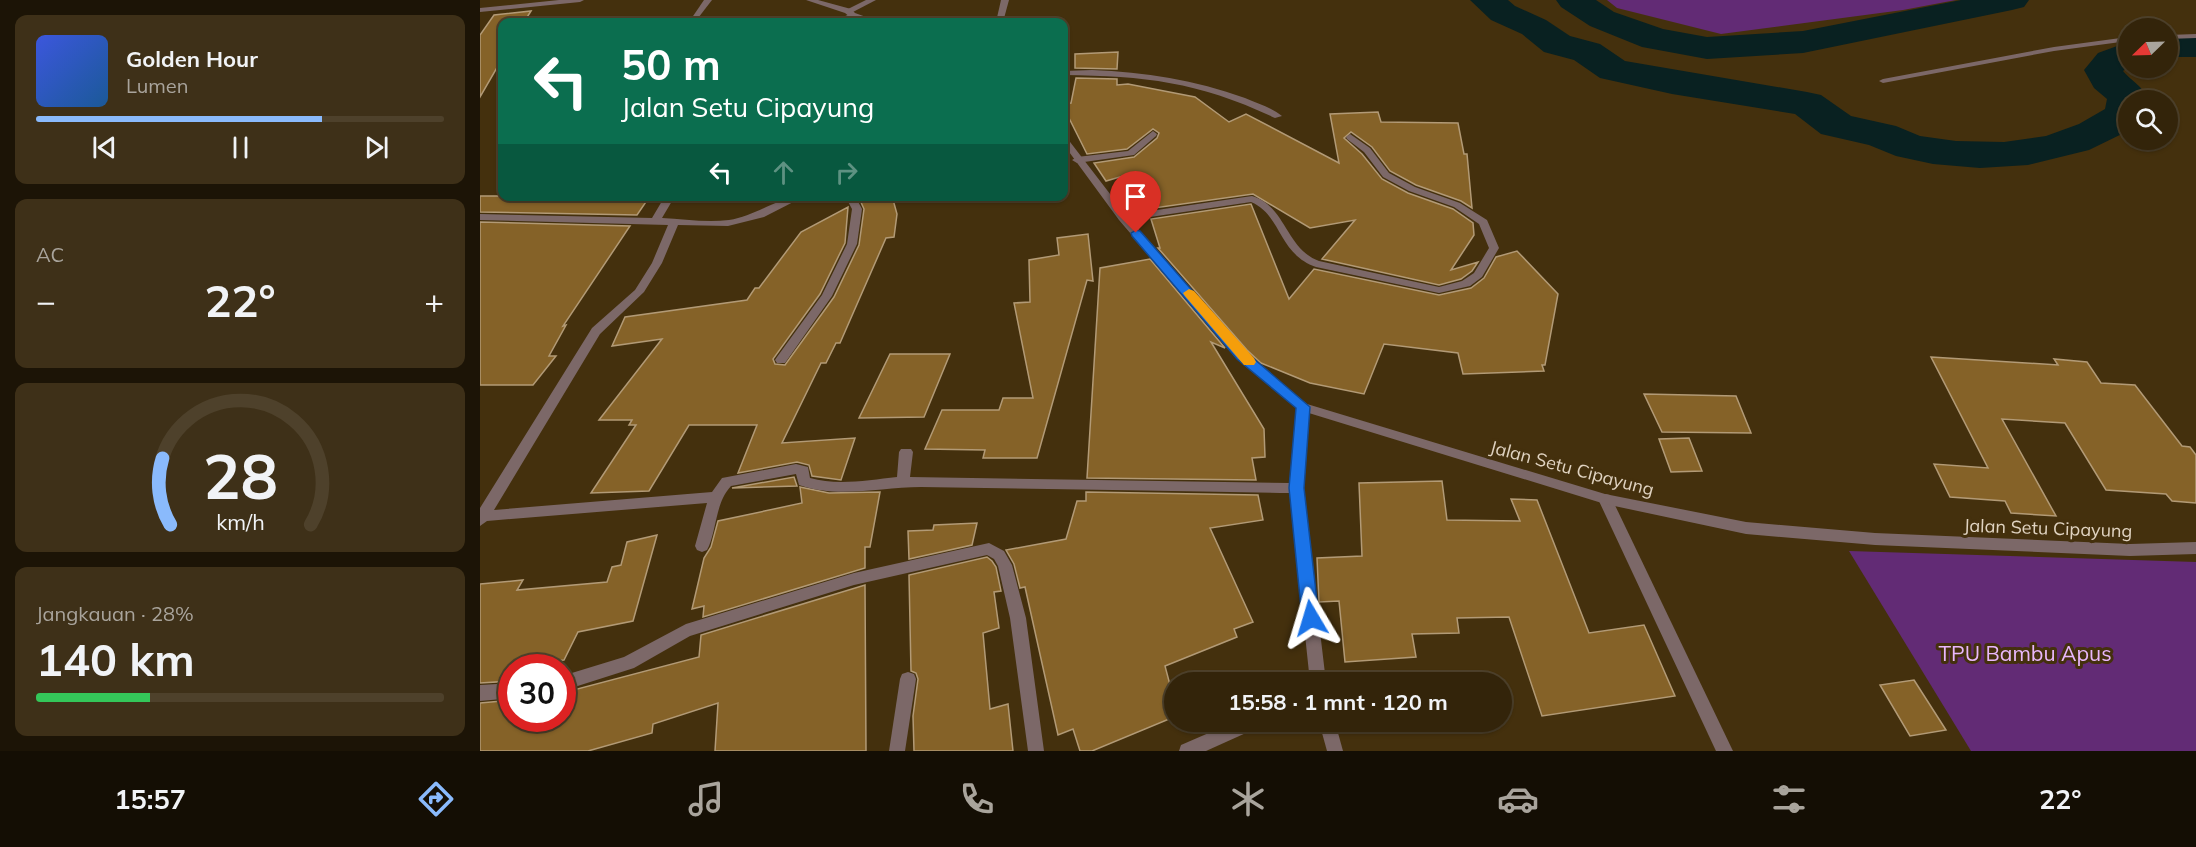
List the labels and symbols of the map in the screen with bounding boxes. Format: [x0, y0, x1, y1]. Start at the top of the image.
north arrow [2118, 18, 2178, 78]
pin [1110, 171, 1161, 233]
street label: Jalan Setu Cipayung [1487, 435, 1657, 501]
street label: Jalan Setu Cipayung [1963, 514, 2133, 542]
position arrow [1279, 586, 1343, 650]
park label: TPU Bambu Apus [1938, 640, 2112, 666]
speed limit sign: 30 [498, 654, 576, 732]

